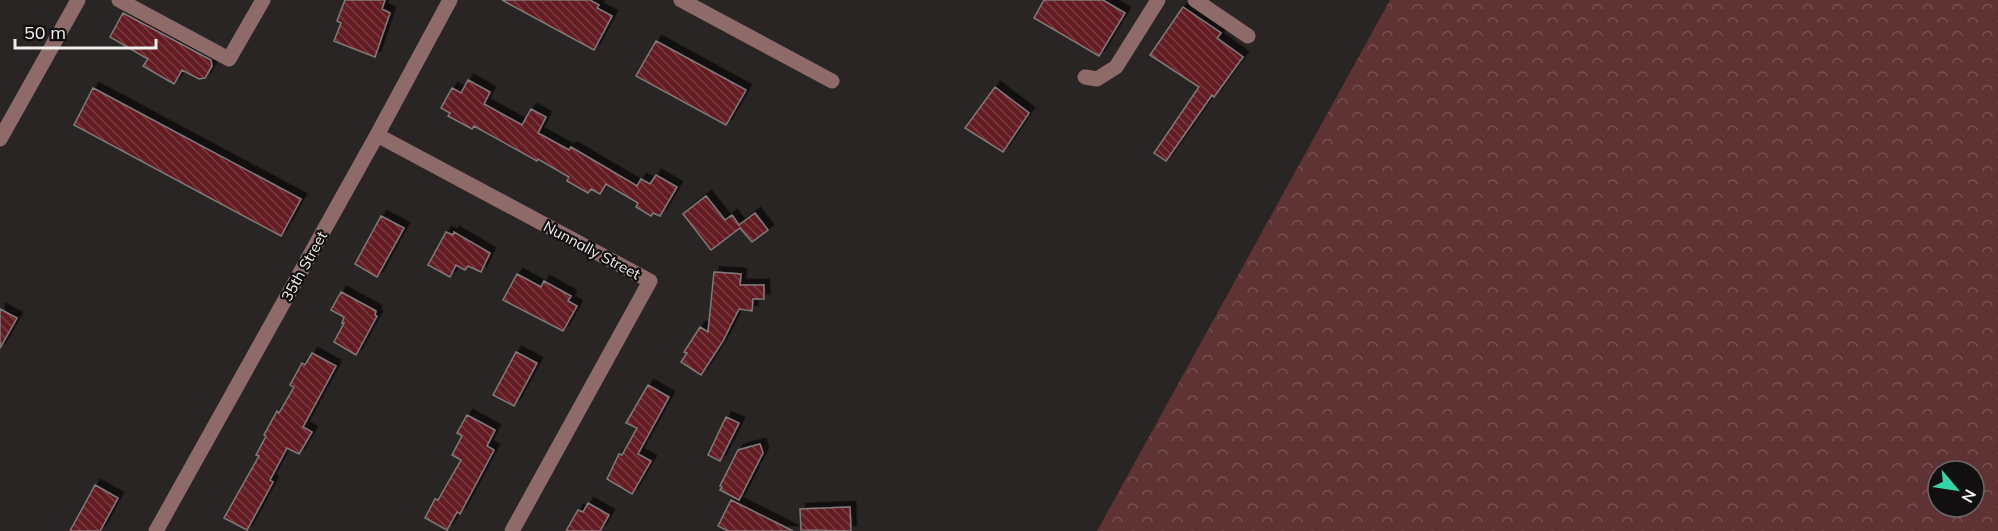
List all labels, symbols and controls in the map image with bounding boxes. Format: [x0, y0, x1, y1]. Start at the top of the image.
scale bar [15, 12, 156, 50]
text: 50 m [24, 21, 66, 44]
street label: Nunnally Street [540, 217, 644, 283]
street label: 35th Street [277, 228, 331, 304]
north arrow [1926, 459, 1986, 519]
text: N [1957, 486, 1981, 506]

